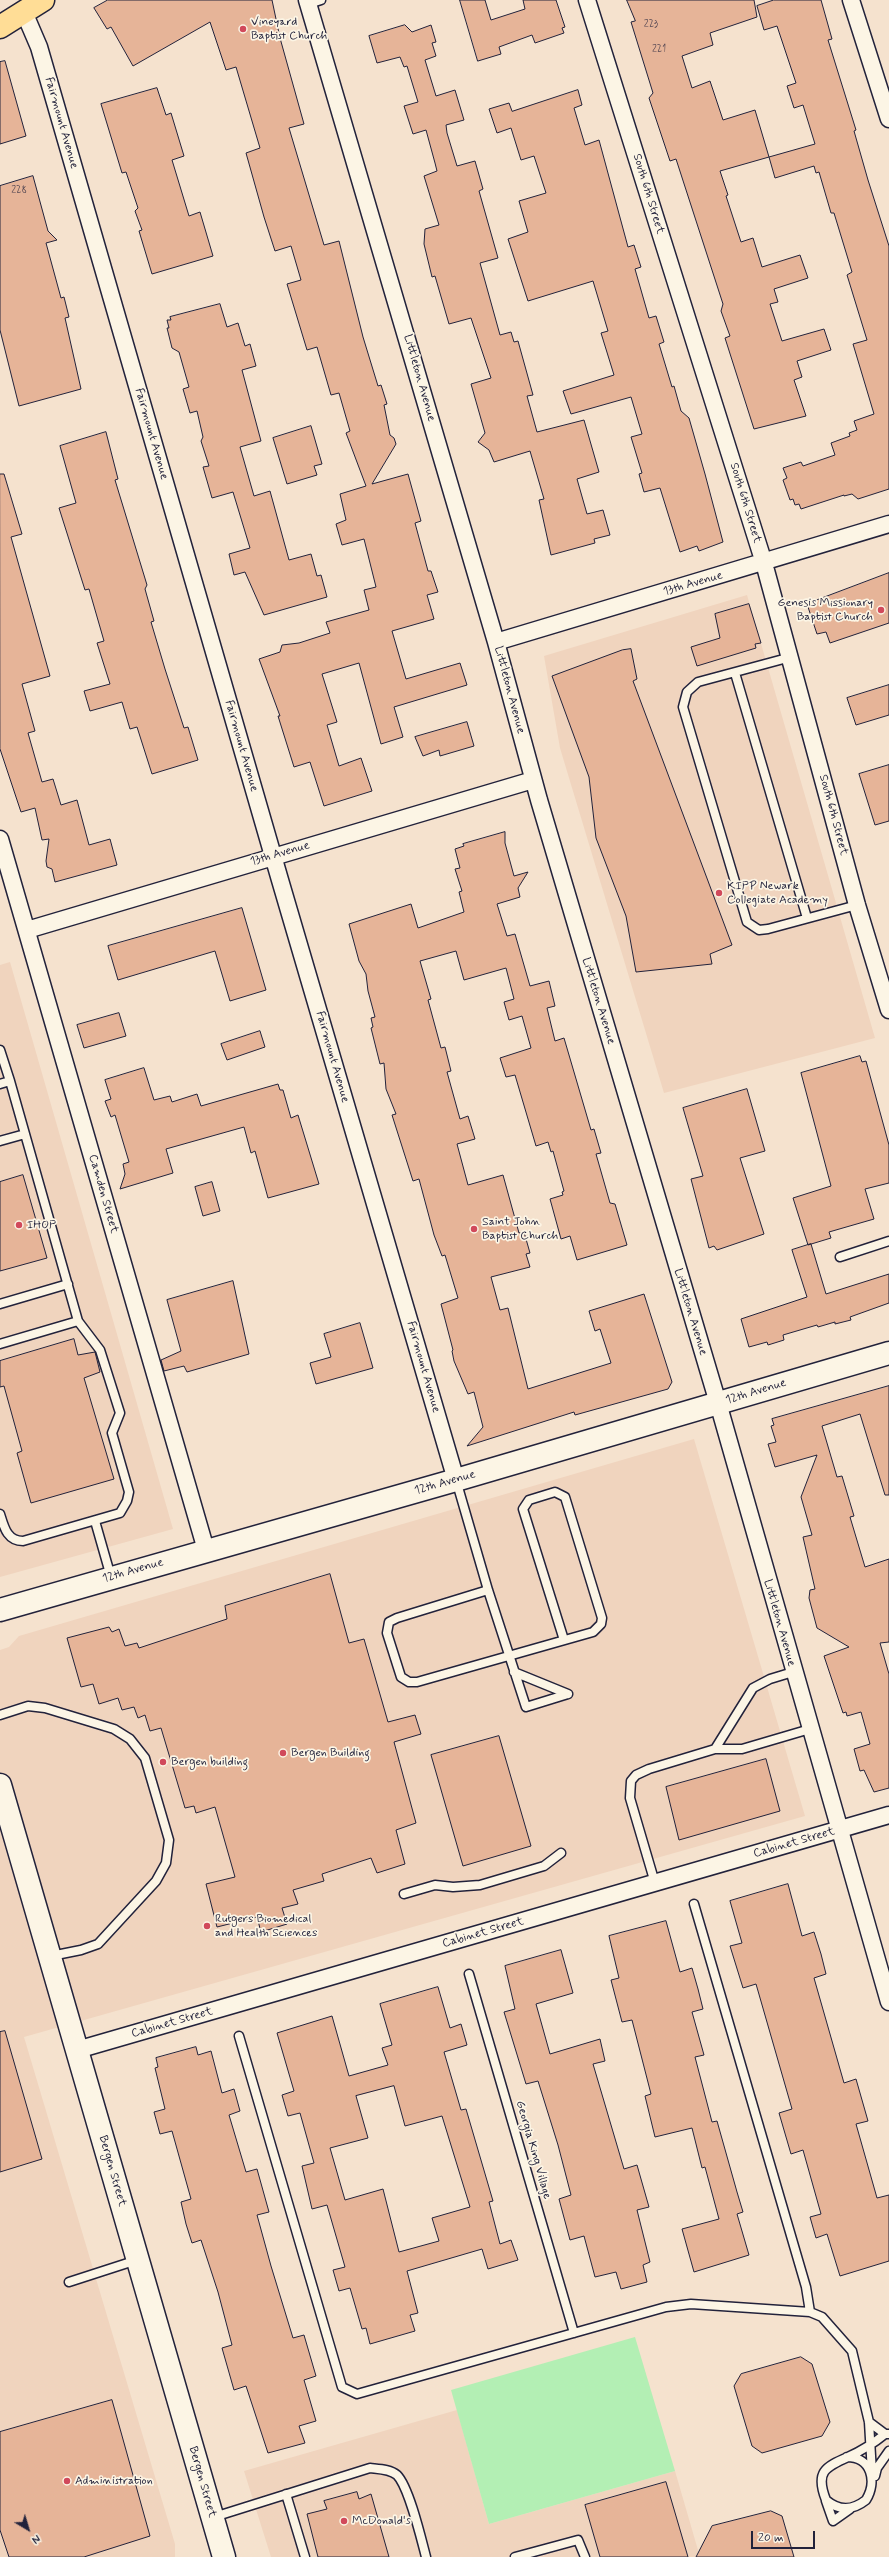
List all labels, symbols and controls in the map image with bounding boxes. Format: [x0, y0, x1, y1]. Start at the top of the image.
place label: Vineyard Baptist Church [251, 15, 327, 43]
house number: 223 [644, 19, 658, 31]
marker: Vineyard Baptist Church [238, 24, 248, 34]
house number: 221 [652, 44, 666, 56]
street label: Fairmount Avenue [41, 75, 81, 171]
street label: South 6th Street [629, 152, 667, 236]
house number: 228 [11, 185, 27, 197]
street label: Littleton Avenue [400, 333, 438, 423]
street label: Fairmount Avenue [131, 386, 171, 482]
street label: South 6th Street [726, 461, 764, 545]
street label: 13th Avenue [662, 569, 724, 599]
place label: Genesis Missionary Baptist Church [778, 596, 873, 624]
marker: Genesis Missionary Baptist Church [876, 605, 886, 615]
street label: Littleton Avenue [490, 645, 528, 735]
street label: Fairmount Avenue [221, 698, 261, 794]
street label: South 6th Street [815, 773, 851, 857]
street label: 13th Avenue [249, 839, 311, 869]
place label: KIPP Newark Collegiate Academy [727, 879, 828, 907]
marker: KIPP Newark Collegiate Academy [714, 888, 724, 898]
street label: Littleton Avenue [578, 956, 618, 1046]
street label: Fairmount Avenue [312, 1009, 352, 1105]
street label: Camden Street [85, 1153, 121, 1235]
place label: Saint John Baptist Church [482, 1215, 558, 1243]
place label: IHOP [27, 1218, 56, 1232]
marker: IHOP [14, 1220, 24, 1230]
marker: Saint John Baptist Church [469, 1224, 479, 1234]
street label: Littleton Avenue [670, 1267, 710, 1357]
street label: Fairmount Avenue [403, 1319, 443, 1415]
street label: 12th Avenue [724, 1376, 788, 1408]
street label: 12th Avenue [413, 1467, 477, 1499]
street label: 12th Avenue [101, 1555, 165, 1587]
street label: Littleton Avenue [760, 1578, 798, 1668]
place label: Bergen Building [291, 1746, 370, 1760]
marker: Bergen Building [278, 1748, 288, 1758]
place label: Bergen building [171, 1755, 248, 1769]
marker: Bergen building [158, 1757, 168, 1767]
street label: Cabinet Street [752, 1825, 836, 1861]
place label: Rutgers Biomedical and Health Sciences [215, 1912, 317, 1940]
street label: Cabinet Street [441, 1915, 525, 1951]
marker: Rutgers Biomedical and Health Sciences [202, 1921, 212, 1931]
street label: Cabinet Street [130, 2005, 214, 2041]
street label: Georgia King Village [512, 2099, 554, 2201]
street label: Bergen Street [95, 2134, 129, 2208]
street label: Bergen Street [185, 2445, 219, 2519]
place label: Administration [75, 2474, 153, 2488]
marker: Administration [62, 2476, 72, 2486]
north arrow [8, 2509, 48, 2549]
place label: McDonald's [352, 2514, 411, 2528]
marker: McDonald's [339, 2516, 349, 2526]
scale bar [753, 2523, 817, 2549]
text: 20 m [758, 2530, 784, 2546]
text: N [28, 2531, 43, 2546]

